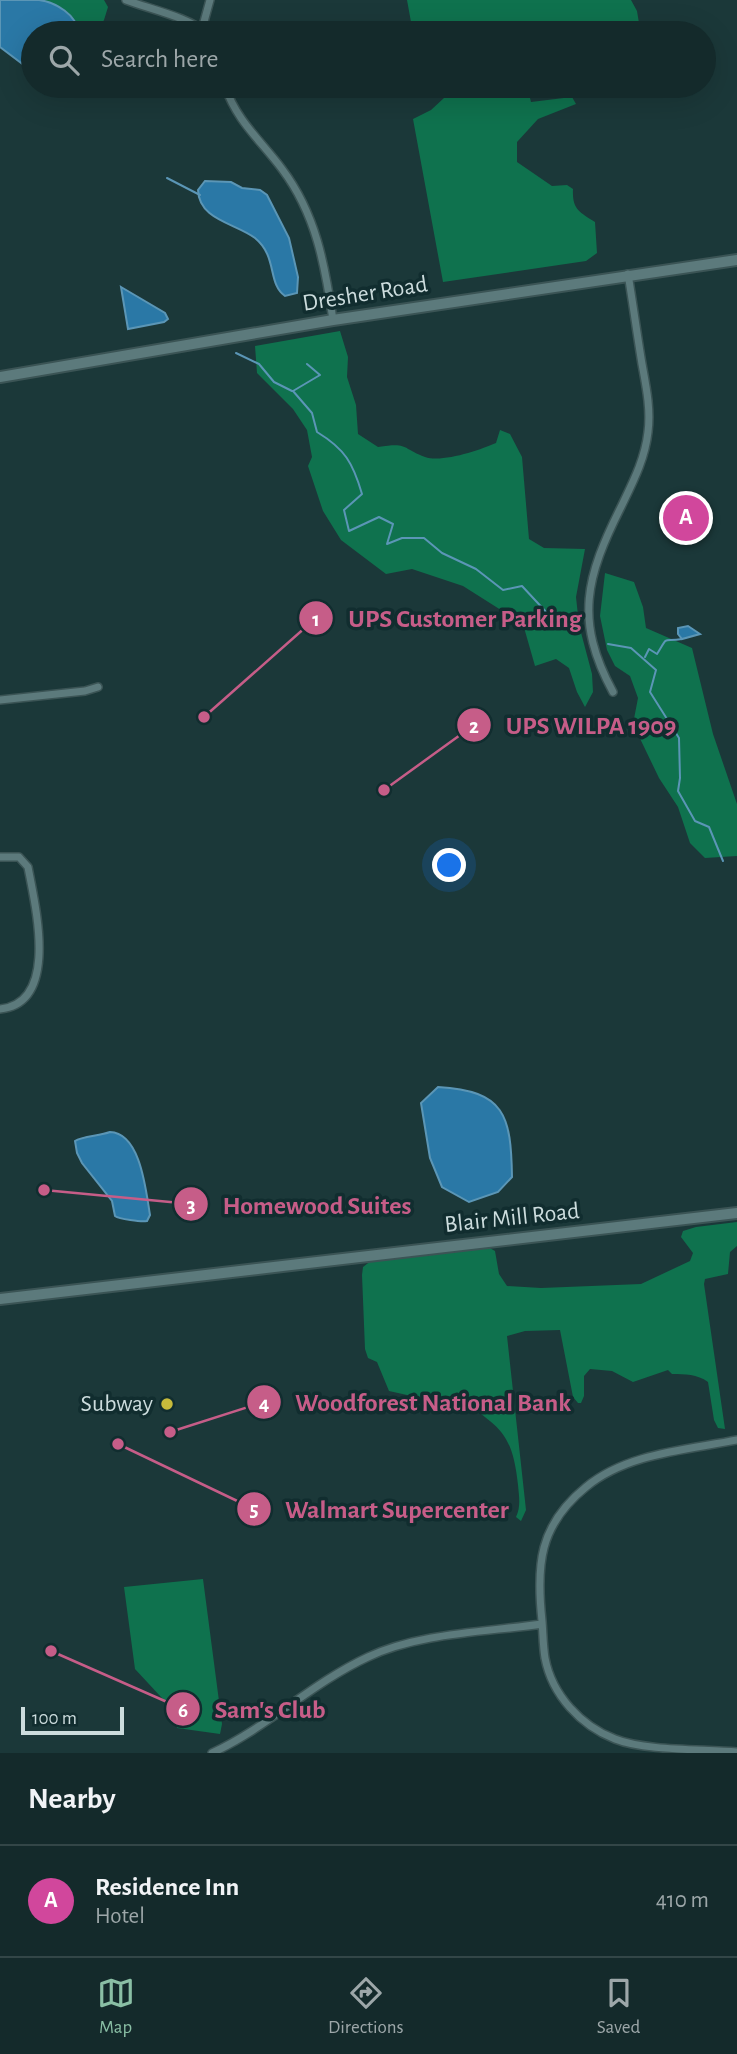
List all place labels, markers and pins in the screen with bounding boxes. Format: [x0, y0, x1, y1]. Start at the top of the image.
pin: A [663, 492, 709, 544]
callout: UPS Customer Parking [299, 595, 595, 642]
callout: UPS WILPA 1909 [456, 702, 690, 749]
callout: Homewood Suites [173, 1181, 425, 1228]
callout: Woodforest National Bank [246, 1379, 585, 1426]
place label: Subway [81, 1392, 153, 1416]
marker: Subway [159, 1396, 175, 1412]
callout: Walmart Supercenter [236, 1485, 523, 1532]
callout: Sam's Club [166, 1686, 340, 1733]

